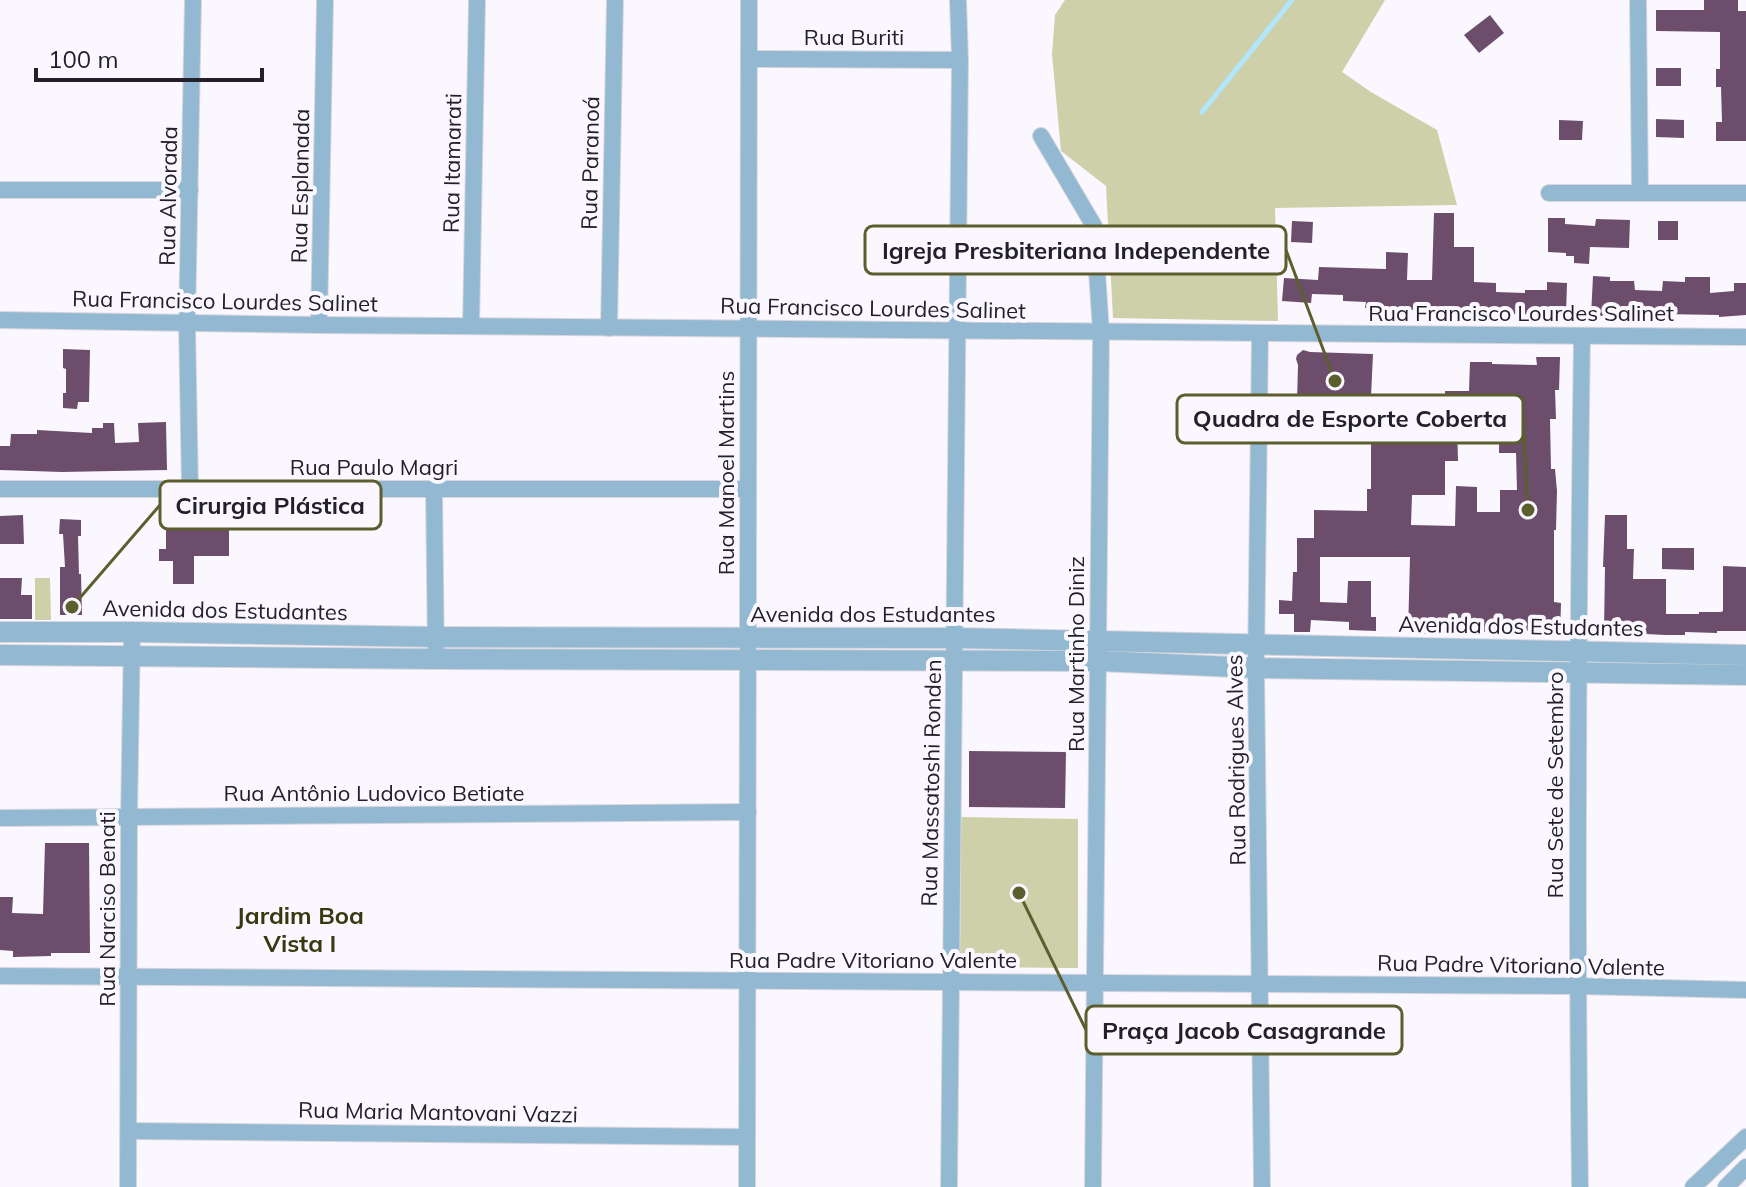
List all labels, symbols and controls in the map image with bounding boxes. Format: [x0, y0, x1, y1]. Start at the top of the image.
street label: Rua Buriti [804, 23, 904, 51]
scale bar [36, 32, 262, 82]
text: 100 m [48, 44, 119, 74]
street label: Rua Itamarati [437, 93, 467, 233]
street label: Rua Paranoá [575, 96, 605, 230]
street label: Rua Esplanada [285, 108, 315, 264]
street label: Rua Alvorada [153, 126, 183, 266]
callout: Igreja Presbiteriana Independente [865, 226, 1286, 274]
text: Igreja Presbiteriana Independente [882, 235, 1270, 265]
street label: Rua Francisco Lourdes Salinet [72, 284, 378, 318]
street label: Rua Francisco Lourdes Salinet [720, 291, 1026, 325]
street label: Rua Francisco Lourdes Salinet [1368, 299, 1674, 327]
street label: Rua Manoel Martins [712, 371, 740, 575]
callout: Quadra de Esporte Coberta [1177, 395, 1523, 443]
text: Quadra de Esporte Coberta [1193, 403, 1507, 433]
street label: Rua Paulo Magri [290, 453, 458, 481]
callout: Cirurgia Plástica [160, 481, 381, 529]
text: Cirurgia Plástica [175, 490, 365, 520]
street label: Rua Martinho Diniz [1062, 556, 1090, 752]
street label: Avenida dos Estudantes [102, 594, 348, 626]
street label: Avenida dos Estudantes [750, 600, 996, 628]
street label: Avenida dos Estudantes [1398, 610, 1644, 642]
street label: Rua Rodrigues Alves [1220, 654, 1252, 866]
street label: Rua Massatoshi Ronden [915, 659, 947, 907]
street label: Rua Sete de Setembro [1541, 672, 1569, 898]
street label: Rua Antônio Ludovico Betiate [223, 779, 525, 807]
street label: Rua Narciso Benati [93, 811, 121, 1007]
district label: Jardim Boa Vista I [236, 900, 364, 958]
street label: Rua Padre Vitoriano Valente [729, 946, 1017, 974]
street label: Rua Padre Vitoriano Valente [1377, 948, 1665, 982]
callout: Praça Jacob Casagrande [1086, 1006, 1402, 1054]
text: Praça Jacob Casagrande [1102, 1015, 1386, 1045]
street label: Rua Maria Mantovani Vazzi [298, 1096, 578, 1128]

